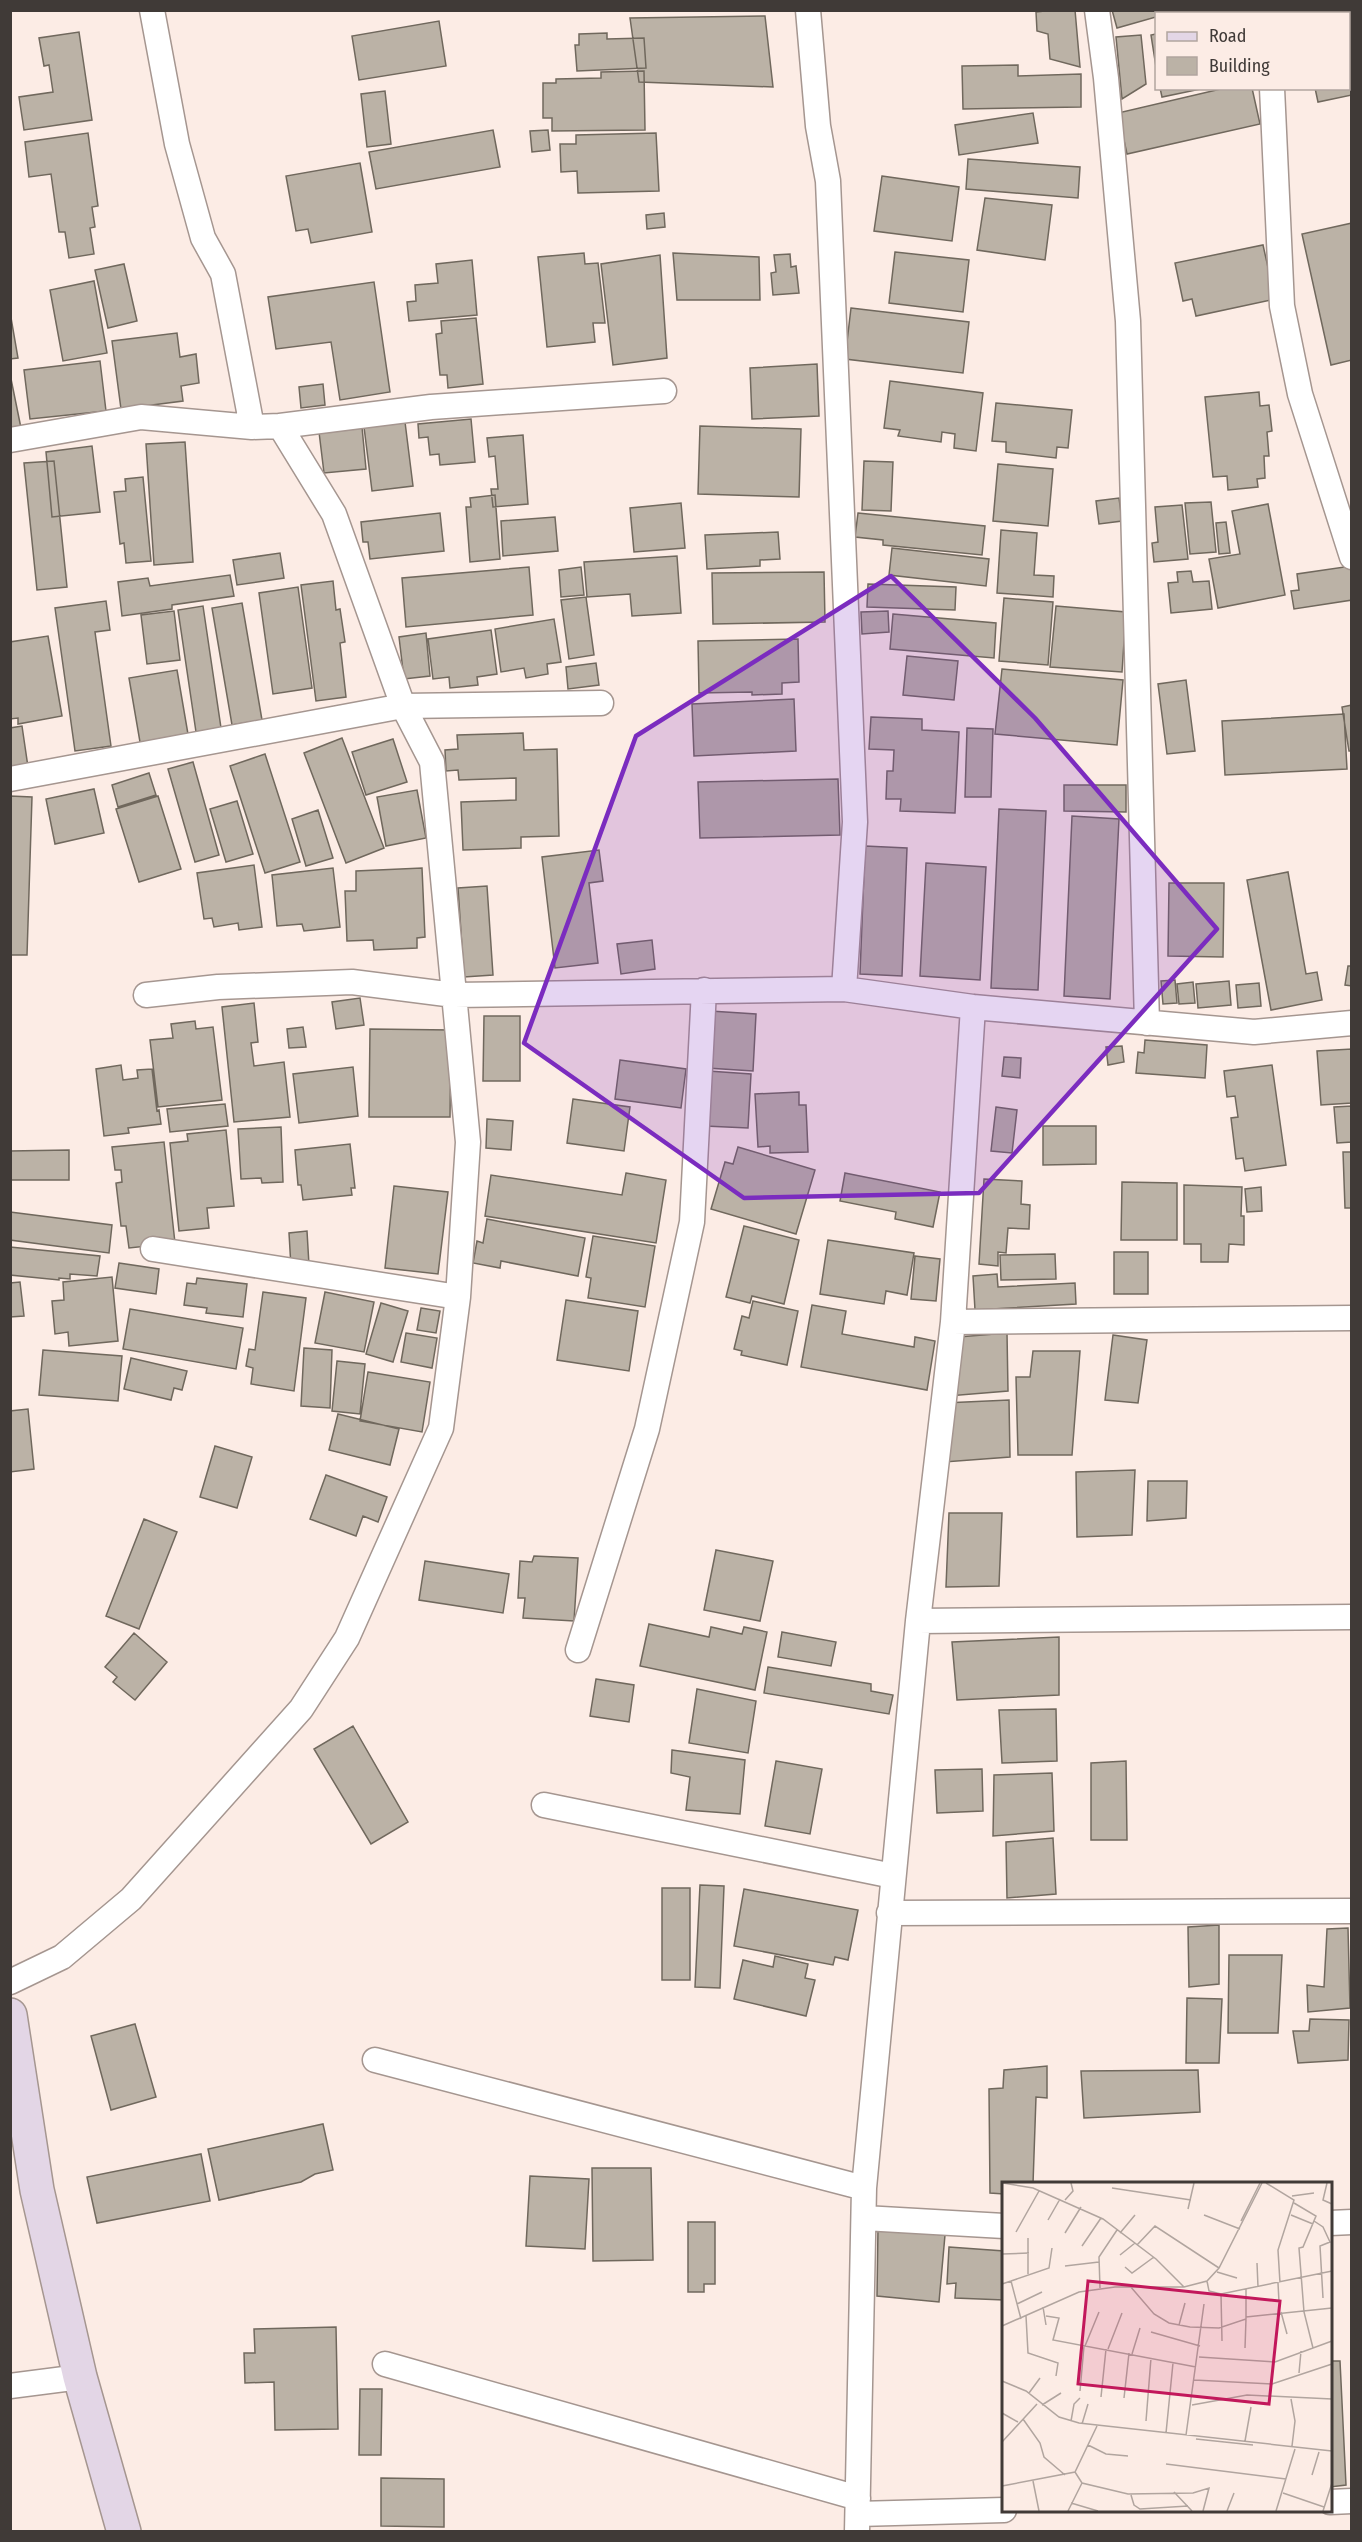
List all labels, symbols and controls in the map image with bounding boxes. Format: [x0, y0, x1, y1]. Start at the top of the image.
legend [1155, 12, 1350, 90]
text: Road [1209, 25, 1246, 47]
text: Building [1209, 55, 1270, 77]
inset map [1002, 2182, 1332, 2512]

